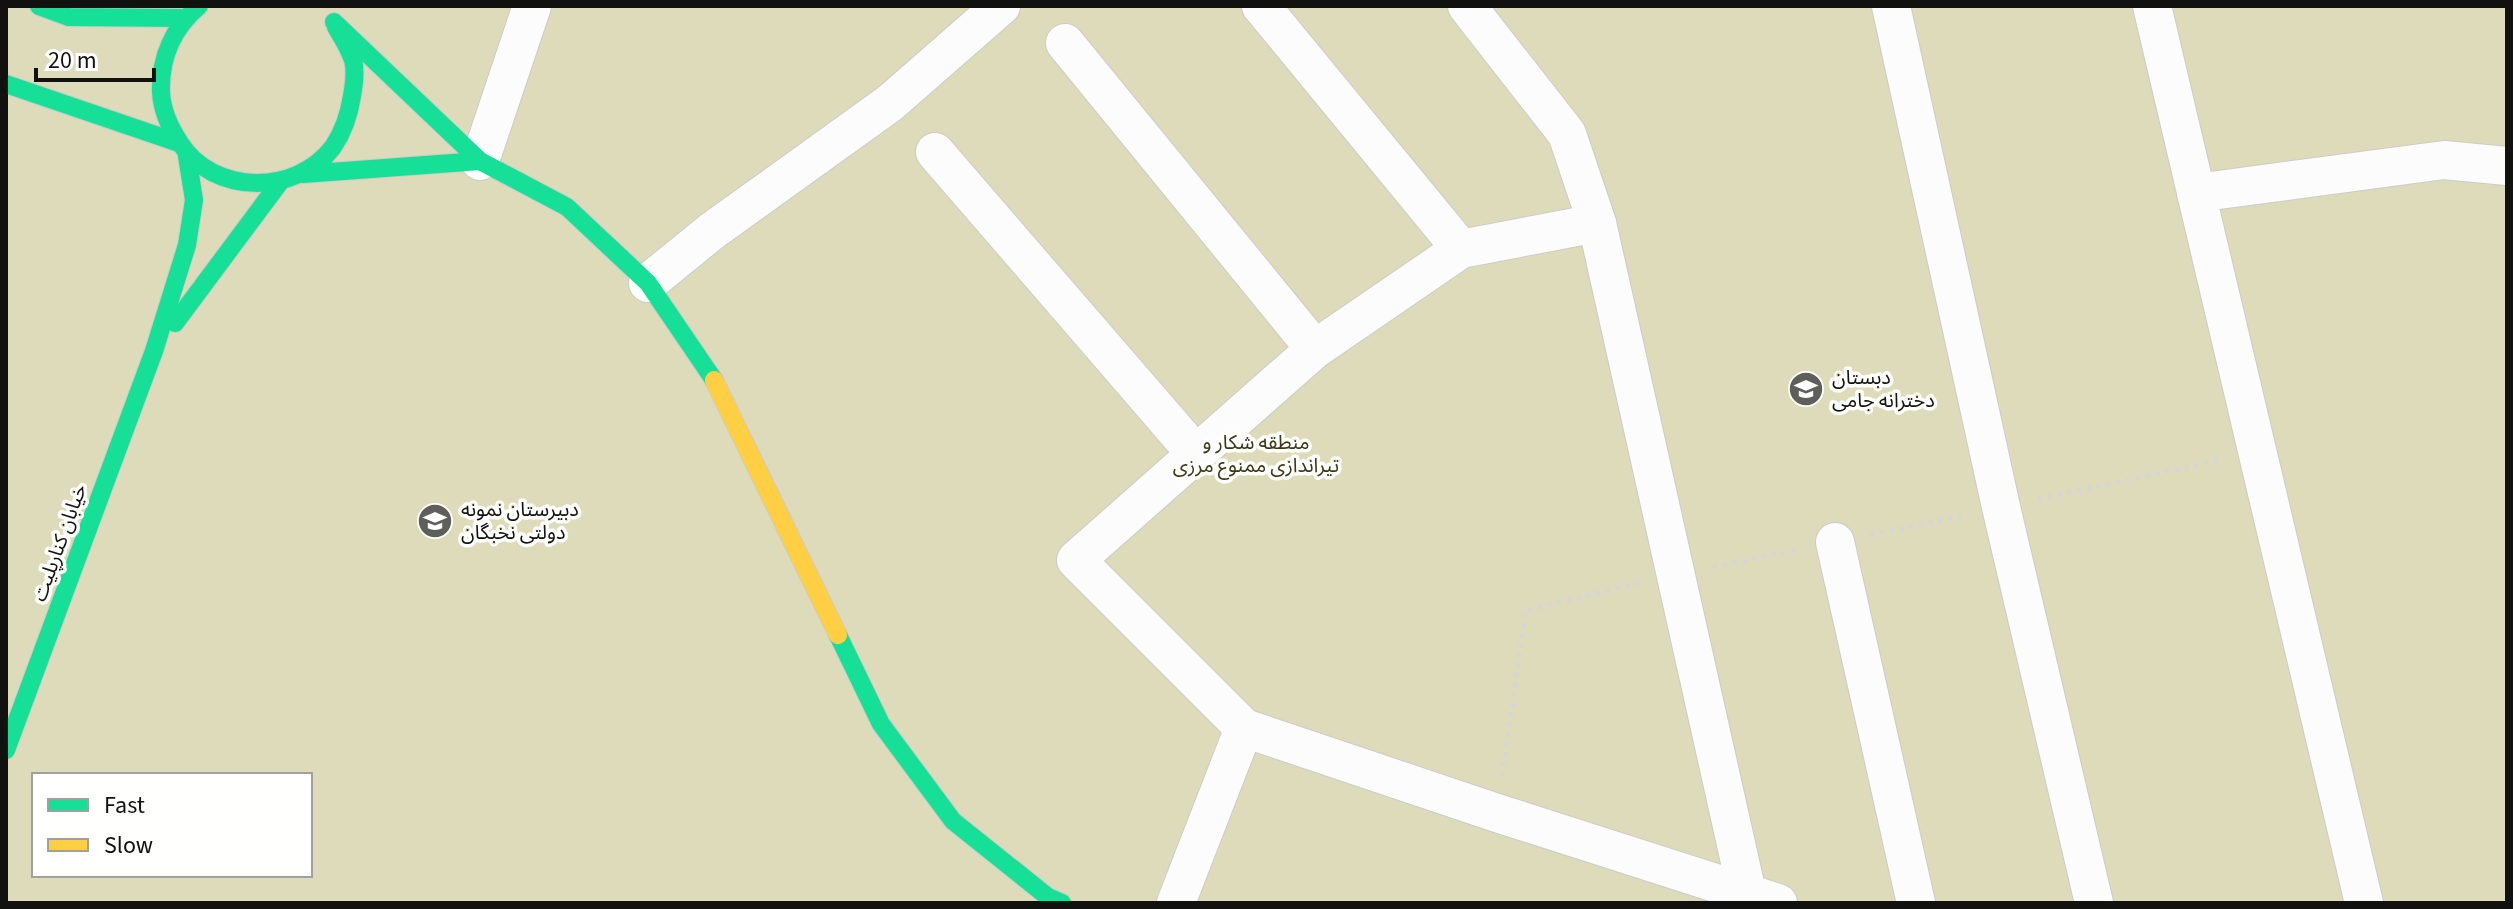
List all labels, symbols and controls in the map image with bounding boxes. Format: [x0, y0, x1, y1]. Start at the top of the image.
scale bar [36, 32, 154, 82]
text: 20 m [48, 43, 97, 78]
place label: دبستان دخترانه جامی [1832, 364, 1935, 415]
school or university icon: دبستان دخترانه جامی [1787, 370, 1825, 408]
park label: منطقه شکار و تیراندازی ممنوع مرزی [1173, 429, 1339, 480]
street label: خیابان کنارپلیت [26, 480, 94, 606]
place label: دبیرستان نمونه دولتی نخبگان [461, 496, 579, 547]
school or university icon: دبیرستان نمونه دولتی نخبگان [416, 502, 454, 540]
legend [32, 773, 312, 877]
text: Fast [104, 788, 145, 823]
text: Slow [104, 828, 153, 863]

